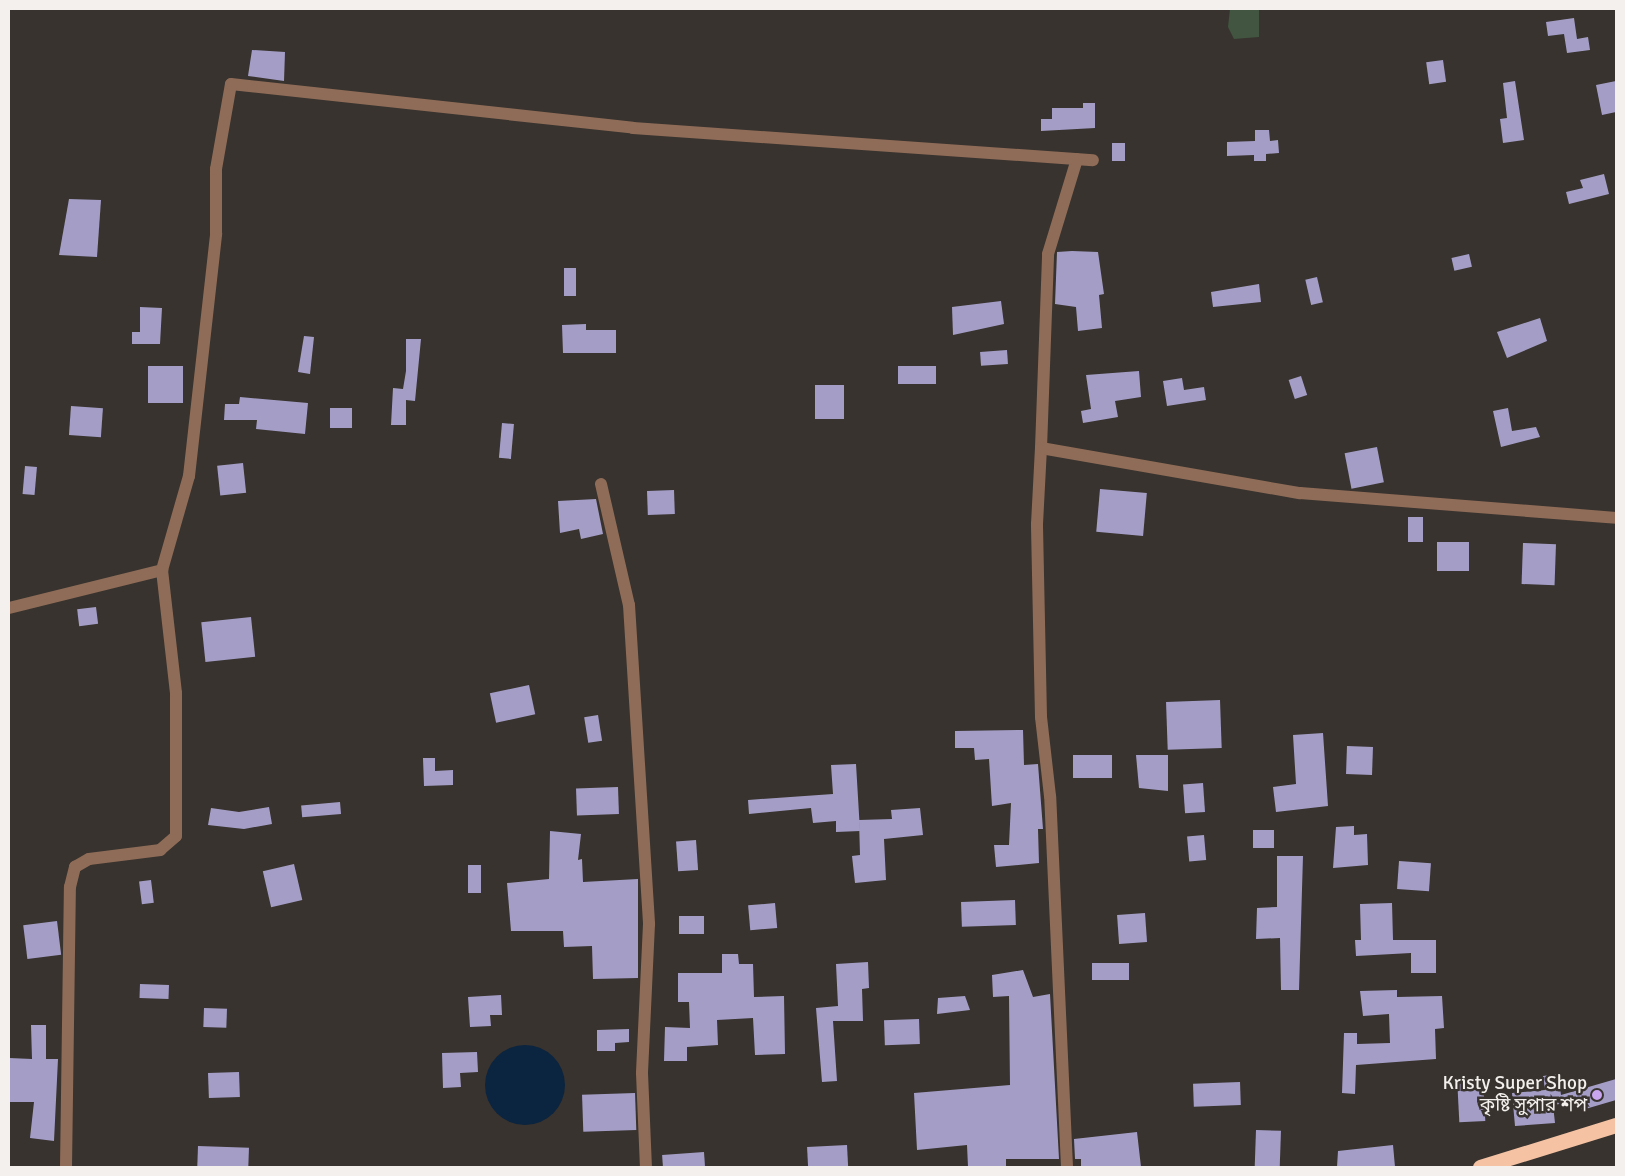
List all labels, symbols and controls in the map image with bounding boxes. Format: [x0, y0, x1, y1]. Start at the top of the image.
place label: Kristy Super Shop কৃষ্টি সুপার শপ [1443, 1073, 1587, 1117]
marker: Kristy Super Shop কৃষ্টি সুপার শপ [1591, 1089, 1603, 1101]

